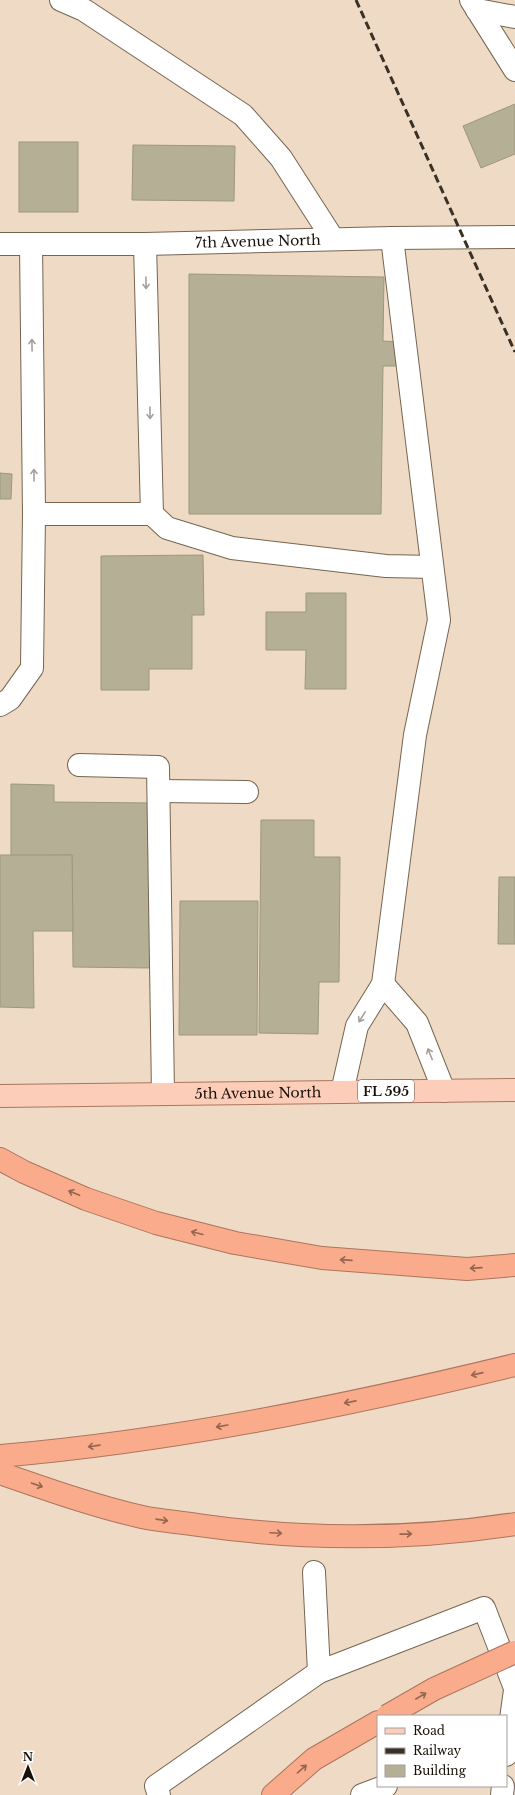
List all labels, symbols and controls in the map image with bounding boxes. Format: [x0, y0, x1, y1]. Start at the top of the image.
street label: 7th Avenue North [195, 231, 321, 252]
one-way arrow [143, 276, 150, 289]
one-way arrow [28, 339, 36, 352]
one-way arrow [146, 406, 153, 419]
one-way arrow [30, 469, 38, 482]
one-way arrow [358, 1011, 366, 1023]
one-way arrow [425, 1049, 433, 1061]
road number: FL 595 [358, 1080, 414, 1102]
street label: 5th Avenue North [195, 1083, 322, 1103]
one-way arrow [68, 1189, 80, 1197]
one-way arrow [191, 1229, 204, 1237]
one-way arrow [340, 1257, 353, 1264]
one-way arrow [470, 1264, 483, 1271]
one-way arrow [471, 1370, 484, 1378]
one-way arrow [344, 1398, 357, 1406]
one-way arrow [216, 1422, 229, 1430]
one-way arrow [88, 1442, 101, 1450]
one-way arrow [31, 1482, 43, 1490]
one-way arrow [155, 1516, 168, 1524]
one-way arrow [269, 1529, 282, 1536]
one-way arrow [399, 1530, 412, 1538]
one-way arrow [415, 1692, 427, 1700]
legend [377, 1715, 507, 1787]
text: Road [413, 1723, 445, 1738]
text: Railway [413, 1743, 462, 1758]
north arrow [8, 1747, 48, 1787]
text: N [23, 1750, 34, 1764]
text: Building [413, 1763, 467, 1778]
one-way arrow [297, 1765, 308, 1774]

